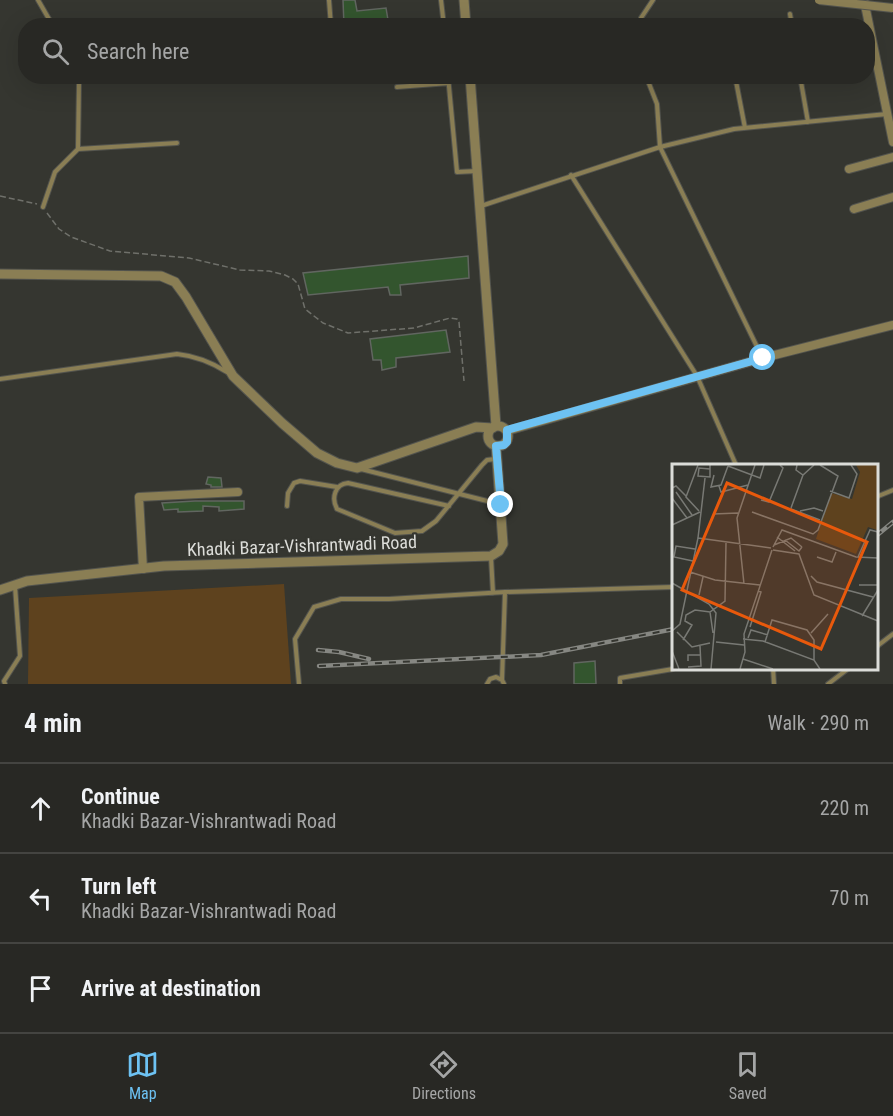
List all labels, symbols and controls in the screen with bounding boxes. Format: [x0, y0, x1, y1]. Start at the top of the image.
search box [18, 18, 875, 84]
icon: search [39, 35, 72, 68]
text: Search here [87, 39, 189, 64]
route start [749, 344, 775, 370]
inset map [672, 464, 878, 669]
route end [487, 491, 513, 517]
street label: Khadki Bazar-Vishrantwadi Road [187, 531, 417, 560]
text: 4 min [24, 708, 82, 738]
text: Walk · 290 m [768, 711, 869, 735]
text: Continue [81, 784, 160, 809]
icon: ahead [24, 792, 57, 825]
text: 220 m [820, 796, 869, 820]
text: Khadki Bazar-Vishrantwadi Road [81, 809, 336, 833]
text: Turn left [81, 874, 156, 899]
icon: left [24, 882, 57, 915]
text: 70 m [830, 886, 869, 910]
text: Khadki Bazar-Vishrantwadi Road [81, 899, 336, 923]
icon: arrive [24, 972, 57, 1005]
text: Arrive at destination [81, 976, 261, 1001]
tab: Map [126, 1048, 159, 1103]
tab: Directions [412, 1048, 476, 1103]
tab: Saved [729, 1048, 767, 1103]

